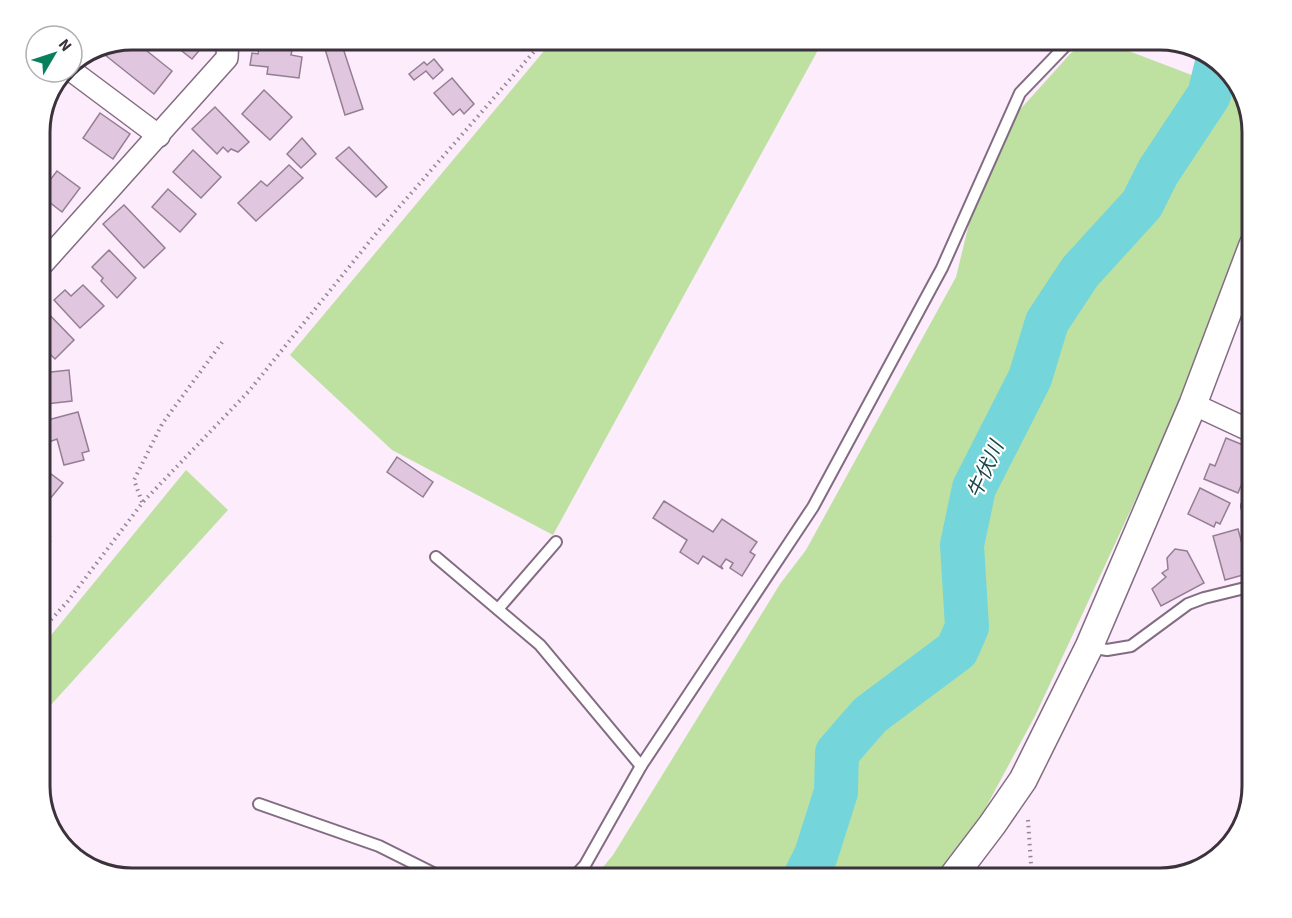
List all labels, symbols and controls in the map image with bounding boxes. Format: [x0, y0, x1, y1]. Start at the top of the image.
north arrow [24, 24, 84, 84]
text: N [53, 34, 77, 56]
water label: 牛伏川 [961, 435, 1012, 503]

